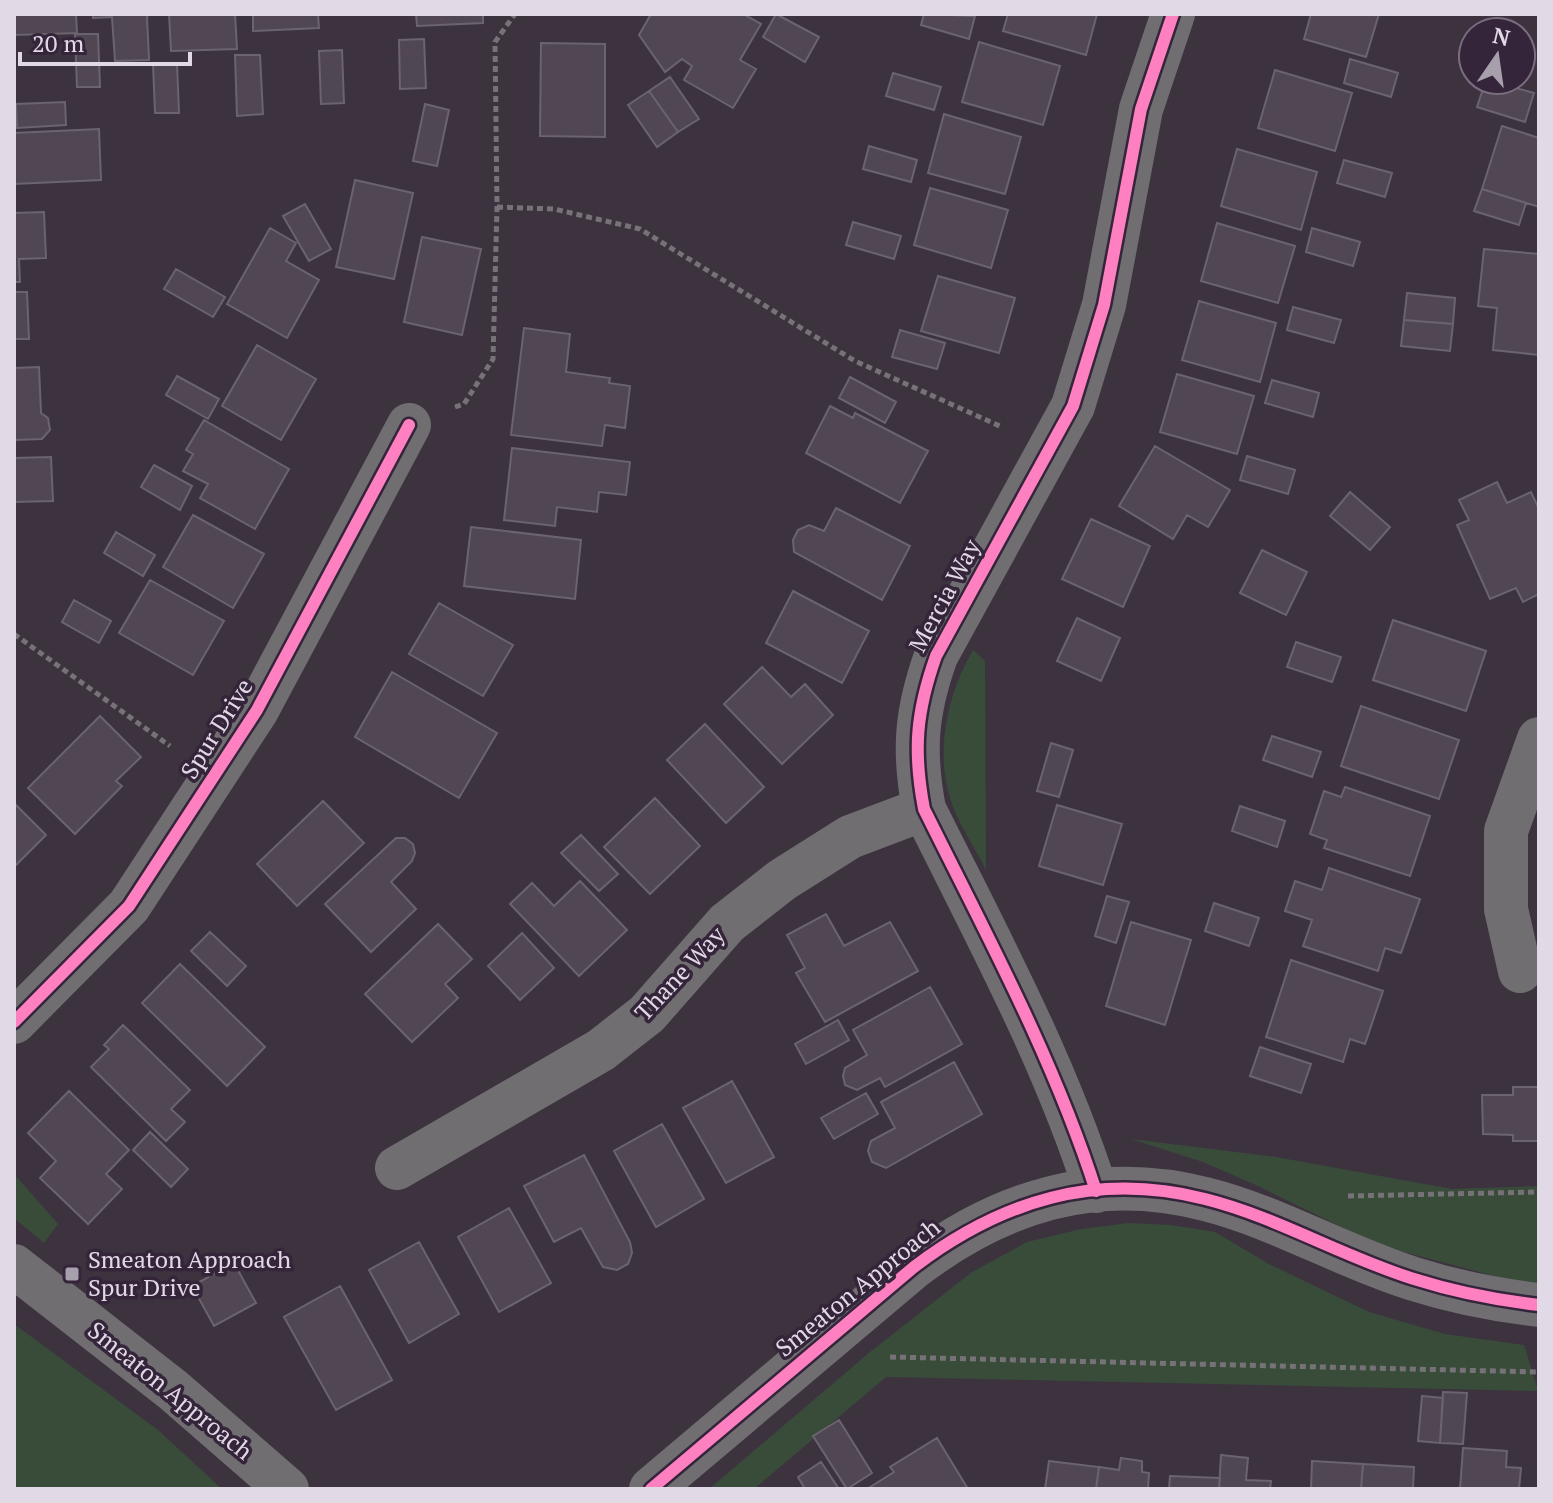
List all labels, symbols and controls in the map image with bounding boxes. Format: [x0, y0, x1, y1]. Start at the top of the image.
scale bar [20, 16, 190, 66]
north arrow [1457, 16, 1537, 96]
text: N [1490, 20, 1513, 52]
text: 20 m [32, 27, 84, 59]
street label: Mercia Way [901, 533, 988, 658]
street label: Spur Drive [173, 672, 260, 785]
street label: Thane Way [627, 918, 732, 1027]
street label: Smeaton Approach [768, 1211, 946, 1364]
place label: Smeaton Approach Spur Drive [88, 1243, 291, 1303]
marker: Smeaton Approach Spur Drive [63, 1265, 81, 1283]
street label: Smeaton Approach [82, 1314, 260, 1467]

